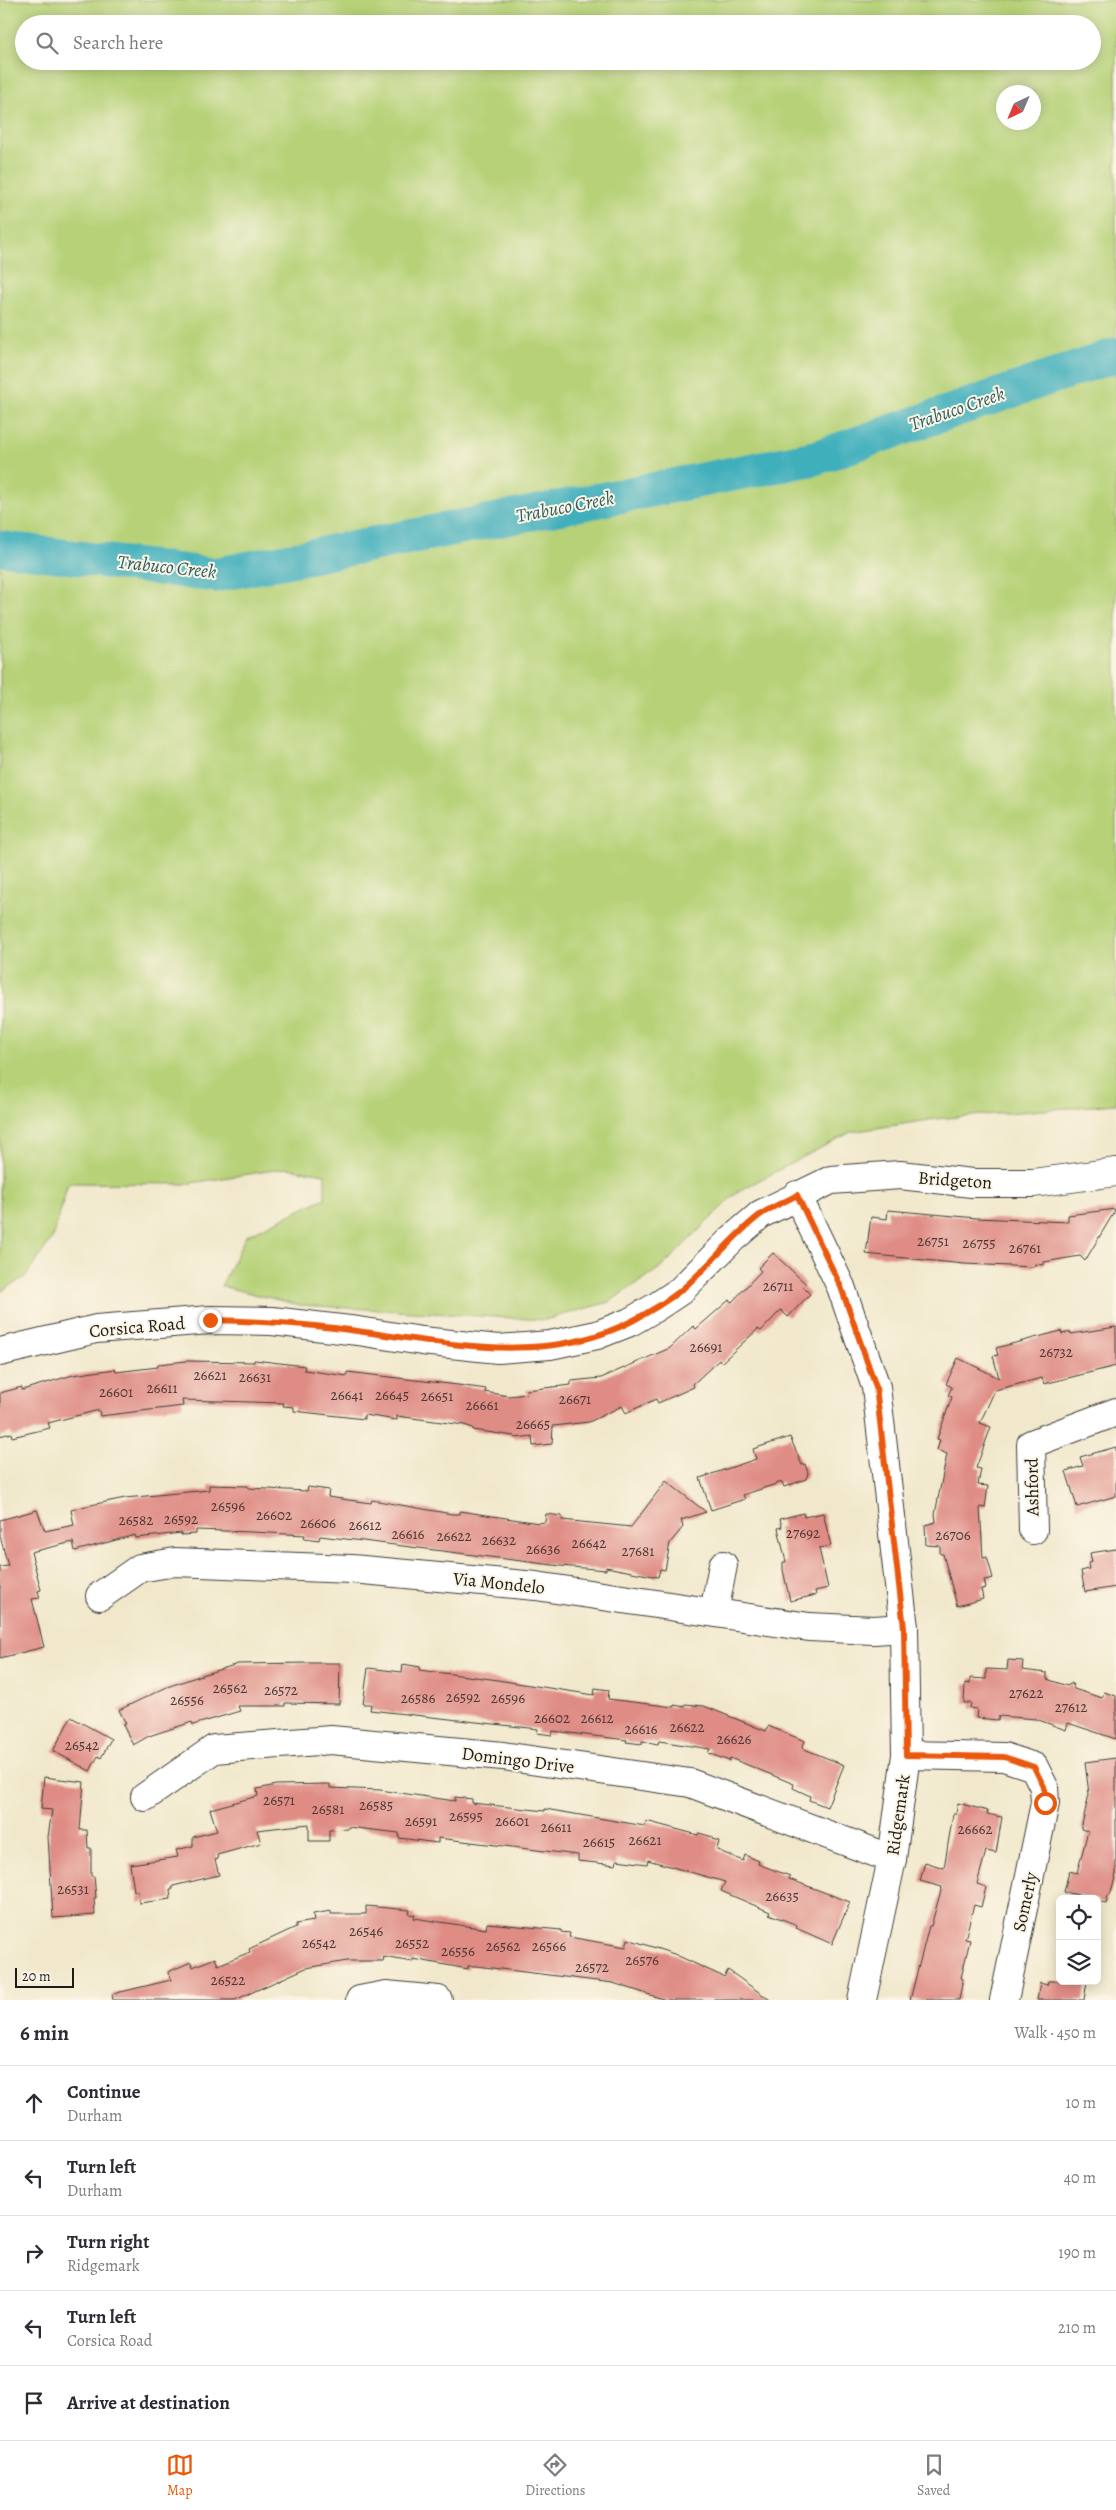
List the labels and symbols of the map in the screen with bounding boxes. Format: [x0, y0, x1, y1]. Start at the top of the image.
north arrow [996, 85, 1041, 130]
water label: Trabuco Creek [906, 381, 1008, 437]
water label: Trabuco Creek [514, 485, 616, 529]
water label: Trabuco Creek [116, 549, 218, 585]
street label: Bridgeton [917, 1165, 993, 1195]
house number: 26751 [917, 1231, 949, 1251]
house number: 26755 [962, 1233, 996, 1253]
house number: 26761 [1009, 1238, 1041, 1258]
house number: 26711 [763, 1276, 793, 1296]
route end [199, 1309, 222, 1332]
street label: Corsica Road [88, 1311, 186, 1343]
house number: 26691 [690, 1337, 722, 1357]
house number: 26732 [1039, 1342, 1073, 1362]
house number: 26621 [193, 1365, 227, 1385]
house number: 26631 [239, 1367, 271, 1387]
house number: 26611 [146, 1378, 178, 1398]
house number: 26601 [99, 1382, 133, 1402]
house number: 26641 [331, 1385, 363, 1405]
house number: 26645 [375, 1385, 409, 1405]
house number: 26651 [421, 1386, 453, 1406]
house number: 26671 [559, 1389, 591, 1409]
house number: 26661 [465, 1395, 499, 1415]
house number: 26665 [516, 1414, 550, 1434]
street label: Ashford [1019, 1457, 1045, 1517]
house number: 26596 [211, 1496, 245, 1516]
house number: 26602 [256, 1505, 292, 1525]
house number: 26592 [164, 1509, 198, 1529]
house number: 26582 [119, 1510, 153, 1530]
house number: 26606 [300, 1513, 336, 1533]
house number: 26612 [348, 1515, 382, 1535]
house number: 27692 [786, 1523, 820, 1543]
house number: 26616 [391, 1524, 425, 1544]
house number: 26706 [935, 1525, 971, 1545]
house number: 26622 [436, 1526, 472, 1546]
house number: 26632 [482, 1530, 516, 1550]
house number: 26642 [572, 1533, 606, 1553]
house number: 26636 [526, 1539, 560, 1559]
house number: 27681 [622, 1541, 654, 1561]
street label: Via Mondelo [451, 1566, 546, 1600]
house number: 26562 [213, 1678, 247, 1698]
house number: 26572 [264, 1680, 298, 1700]
house number: 27622 [1009, 1683, 1043, 1703]
house number: 26592 [446, 1687, 480, 1707]
house number: 26586 [401, 1688, 435, 1708]
house number: 26596 [491, 1688, 525, 1708]
house number: 26556 [170, 1690, 204, 1710]
house number: 27612 [1055, 1697, 1087, 1717]
house number: 26602 [534, 1708, 570, 1728]
house number: 26612 [580, 1708, 614, 1728]
house number: 26622 [669, 1717, 705, 1737]
house number: 26616 [624, 1719, 658, 1739]
house number: 26626 [716, 1729, 752, 1749]
house number: 26542 [65, 1735, 99, 1755]
street label: Domingo Drive [460, 1741, 576, 1779]
street label: Ridgemark [880, 1773, 916, 1857]
house number: 26571 [263, 1790, 295, 1810]
route start [1034, 1792, 1057, 1815]
house number: 26585 [359, 1795, 393, 1815]
house number: 26581 [312, 1799, 344, 1819]
house number: 26595 [449, 1806, 483, 1826]
house number: 26591 [405, 1811, 437, 1831]
house number: 26601 [495, 1811, 529, 1831]
house number: 26611 [540, 1817, 572, 1837]
house number: 26662 [957, 1819, 993, 1839]
house number: 26621 [628, 1830, 662, 1850]
house number: 26615 [583, 1832, 615, 1852]
street label: Somerly [1007, 1869, 1043, 1934]
house number: 26531 [57, 1879, 89, 1899]
house number: 26635 [765, 1886, 799, 1906]
house number: 26546 [349, 1921, 383, 1941]
house number: 26542 [302, 1933, 336, 1953]
house number: 26552 [395, 1933, 429, 1953]
house number: 26562 [486, 1936, 520, 1956]
house number: 26566 [532, 1936, 566, 1956]
house number: 26556 [441, 1941, 475, 1961]
house number: 26576 [625, 1950, 659, 1970]
house number: 26572 [575, 1957, 609, 1977]
scale bar [15, 1965, 74, 1988]
house number: 26522 [211, 1970, 245, 1990]

